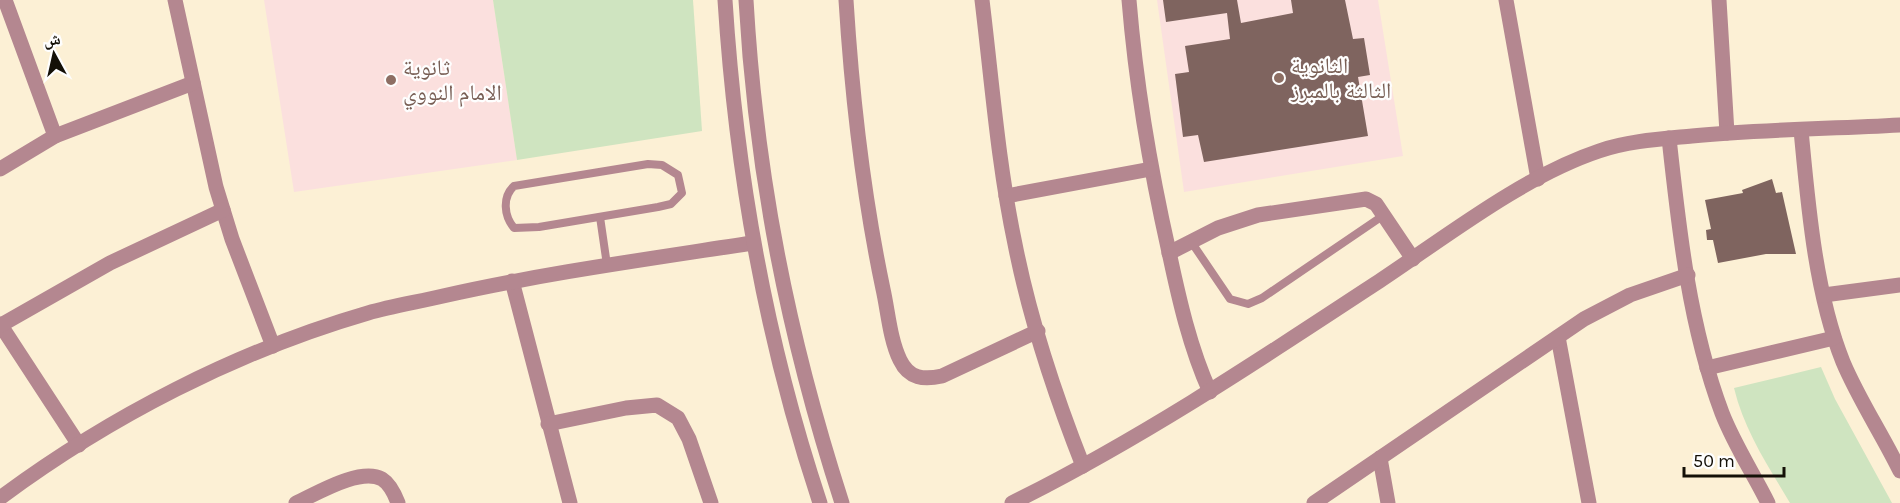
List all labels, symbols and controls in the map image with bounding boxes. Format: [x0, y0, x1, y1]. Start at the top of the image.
north arrow [24, 24, 84, 84]
text: ش [42, 29, 62, 50]
place label: الثانوية الثالثة بالمبرز [1290, 53, 1391, 104]
place label: ثانوية الامام النووي [403, 55, 502, 110]
marker: الثانوية الثالثة بالمبرز [1272, 71, 1286, 85]
marker: ثانوية الامام النووي [384, 73, 398, 87]
scale bar [1684, 440, 1784, 478]
text: 50 m [1693, 450, 1735, 472]

